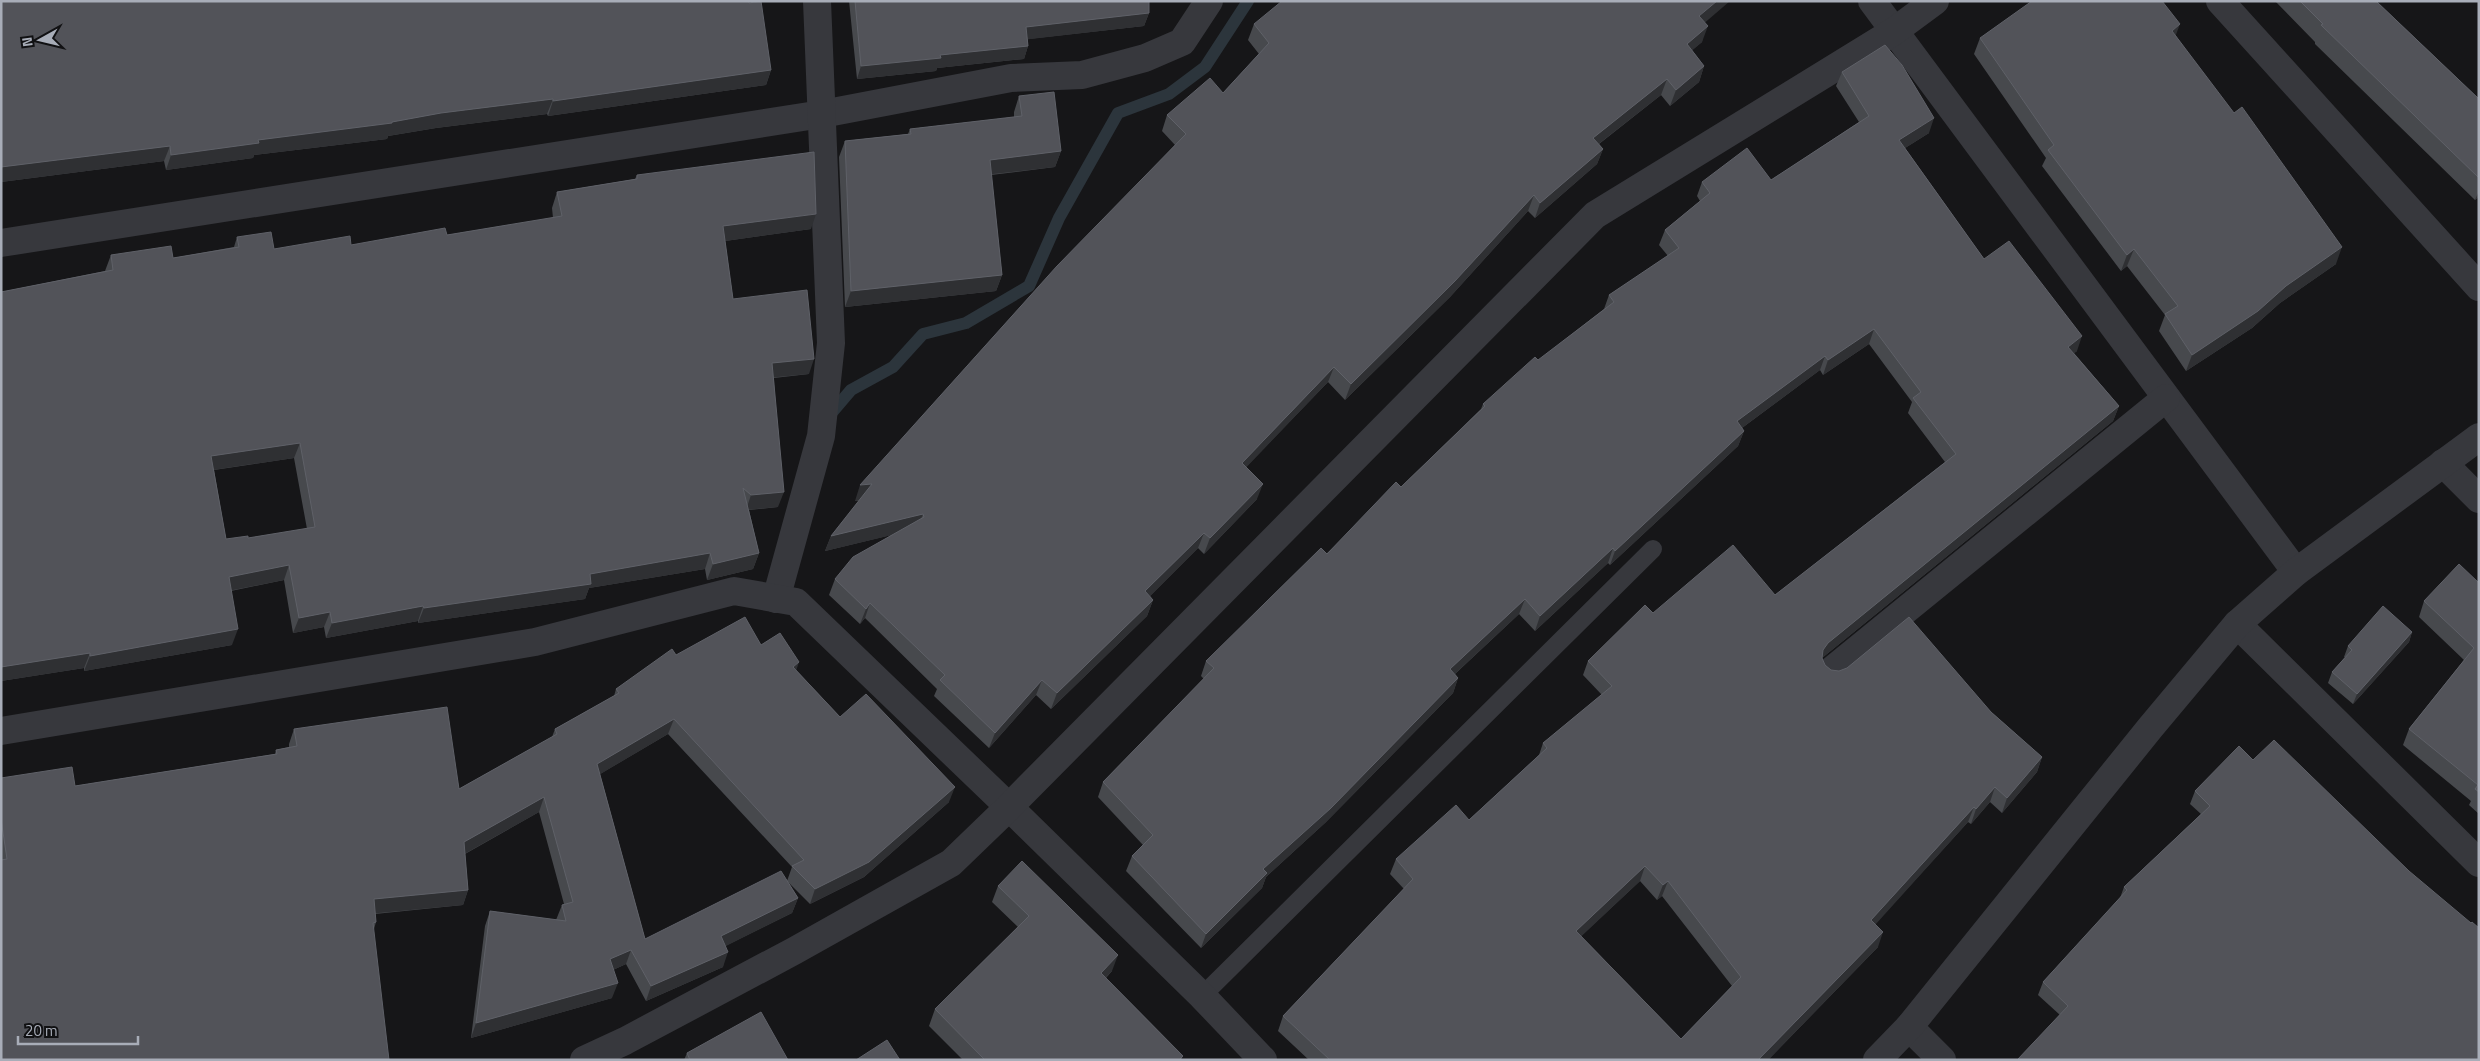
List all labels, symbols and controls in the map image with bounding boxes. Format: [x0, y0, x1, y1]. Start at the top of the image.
north arrow [15, 15, 65, 65]
text: N [16, 36, 38, 48]
scale bar [18, 1014, 138, 1046]
text: 20 m [25, 1019, 58, 1042]

